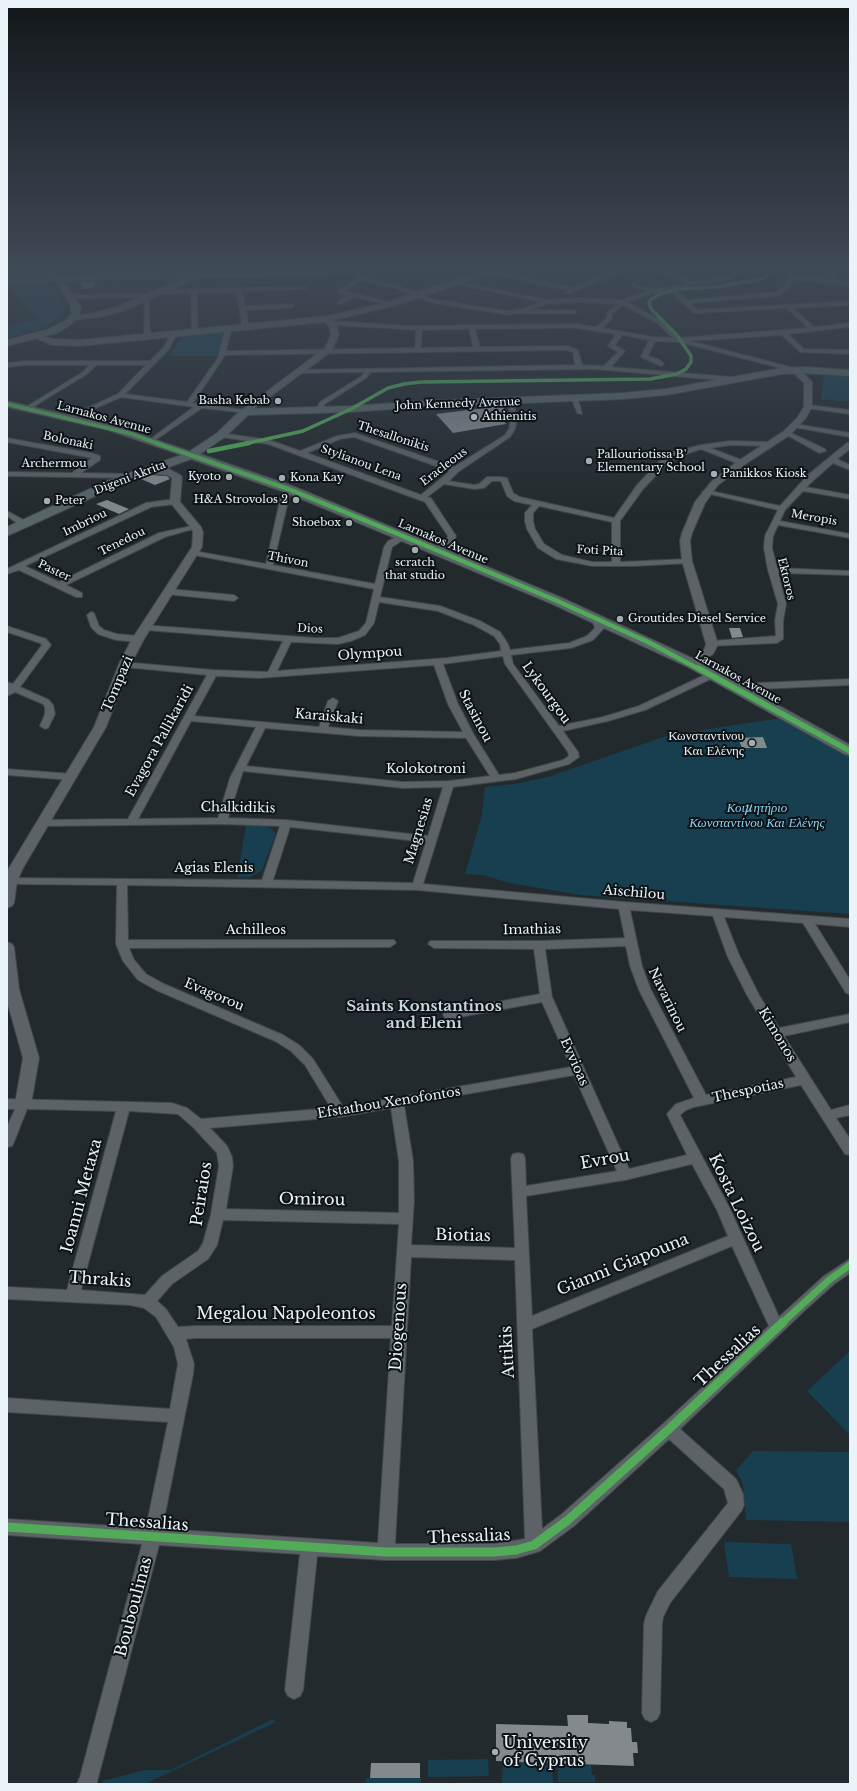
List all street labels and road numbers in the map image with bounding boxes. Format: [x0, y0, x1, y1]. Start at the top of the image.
street label: John Kennedy Avenue [395, 395, 521, 413]
street label: Larnakos Avenue [56, 399, 152, 437]
street label: Thesallonikis [355, 419, 431, 455]
street label: Bolonaki [42, 429, 94, 453]
street label: Stylianou Lena [319, 442, 403, 484]
street label: Eracleous [418, 445, 470, 489]
street label: Archermou [22, 457, 86, 471]
street label: Digeni Akrita [92, 458, 168, 498]
street label: Imbriou [61, 507, 109, 539]
street label: Meropis [790, 507, 838, 529]
street label: Larnakos Avenue [396, 517, 490, 567]
street label: Tenedou [97, 525, 147, 559]
street label: Foti Pita [576, 543, 624, 559]
street label: Thivon [266, 550, 310, 570]
street label: Ektoros [774, 556, 798, 602]
street label: Paster [36, 558, 72, 584]
street label: Dios [297, 622, 323, 636]
street label: Olympou [337, 644, 403, 664]
street label: Larnakos Avenue [693, 649, 783, 707]
street label: Tompazi [99, 654, 137, 714]
street label: Lykourgou [518, 659, 574, 727]
street label: Evagora Pallikaridi [123, 682, 197, 800]
street label: Stasinou [455, 687, 495, 745]
street label: Karaiskaki [294, 706, 364, 728]
street label: Kolokotroni [386, 761, 466, 777]
street label: Magnesias [401, 796, 437, 866]
street label: Chalkidikis [200, 800, 276, 816]
street label: Agias Elenis [174, 860, 254, 876]
street label: Aischilou [602, 883, 666, 903]
street label: Achilleos [226, 922, 286, 938]
street label: Imathias [503, 922, 561, 938]
street label: Navarinou [645, 965, 689, 1035]
street label: Evagorou [182, 975, 246, 1015]
street label: Kimonos [755, 1005, 799, 1065]
street label: Evvioas [556, 1035, 592, 1089]
street label: Thespotias [711, 1076, 785, 1106]
street label: Efstathou Xenofontos [316, 1084, 462, 1122]
street label: Ioanni Metaxa [58, 1137, 106, 1255]
street label: Evrou [579, 1146, 631, 1174]
street label: Kosta Loizou [704, 1151, 768, 1255]
street label: Peiraios [187, 1160, 217, 1228]
street label: Omirou [279, 1190, 345, 1210]
street label: Biotias [435, 1226, 491, 1246]
street label: Gianni Giapouna [554, 1230, 692, 1300]
street label: Thrakis [68, 1268, 132, 1292]
street label: Diogenous [386, 1282, 412, 1372]
street label: Megalou Napoleontos [196, 1304, 376, 1324]
street label: Thessalias [691, 1321, 765, 1391]
street label: Attikis [497, 1325, 519, 1379]
street label: Thessalias [105, 1511, 189, 1535]
street label: Thessalias [427, 1526, 511, 1548]
street label: Bouboulinas [111, 1555, 157, 1659]

